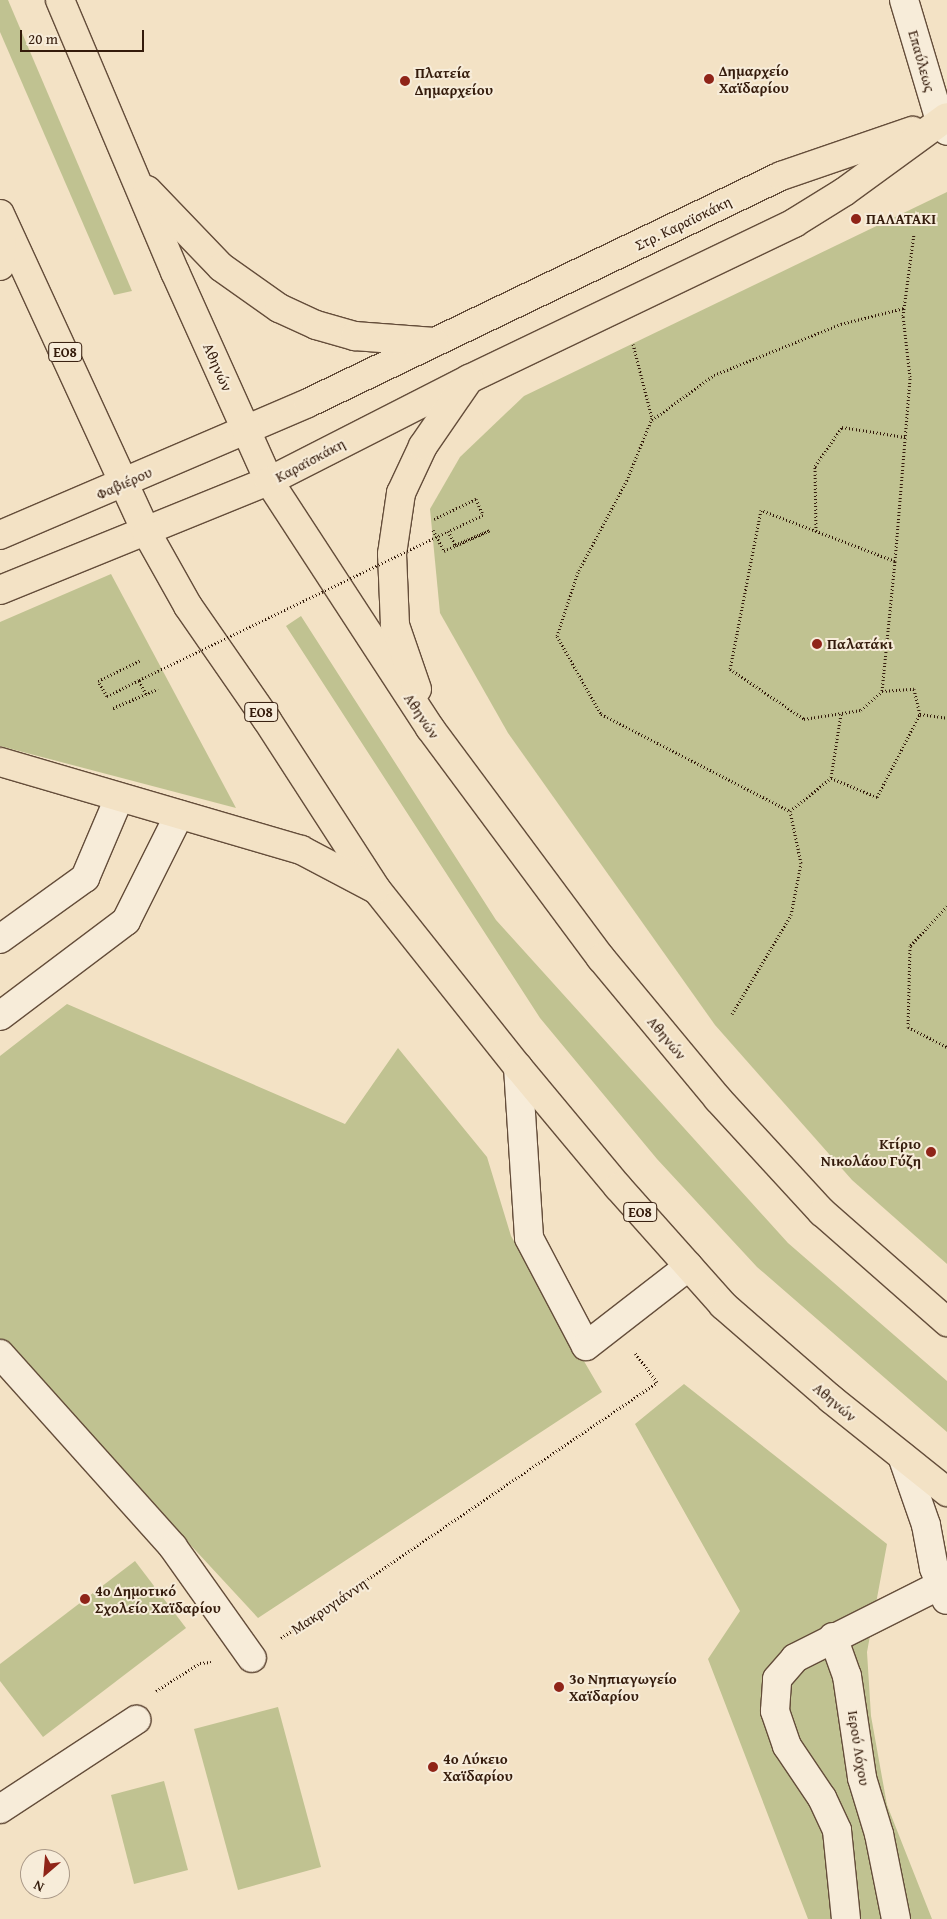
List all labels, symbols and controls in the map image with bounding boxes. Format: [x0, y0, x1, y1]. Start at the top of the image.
scale bar [22, 20, 146, 52]
text: 20 m [28, 28, 58, 49]
street label: Επαύλεως [905, 28, 939, 94]
place label: Δημαρχείο Χαϊδαρίου [719, 61, 789, 96]
place label: Πλατεία Δημαρχείου [415, 63, 493, 98]
marker: Δημαρχείο Χαϊδαρίου [703, 73, 715, 85]
marker: Πλατεία Δημαρχείου [399, 75, 411, 87]
street label: Στρ. Καραϊσκάκη [632, 192, 734, 254]
place label: ΠΑΛΑΤΑΚΙ [866, 210, 936, 228]
marker: ΠΑΛΑΤΑΚΙ [850, 213, 862, 225]
street label: Αθηνών [199, 340, 237, 394]
road number: ΕΟ8 [48, 341, 82, 364]
street label: Καραϊσκάκη [272, 434, 348, 486]
street label: Φαβιέρου [93, 463, 155, 503]
place label: Παλατάκι [827, 635, 893, 653]
marker: Παλατάκι [811, 638, 823, 650]
street label: Αθηνών [400, 690, 444, 742]
road number: ΕΟ8 [244, 700, 278, 724]
street label: Αθηνών [644, 1013, 690, 1063]
place label: Κτίριο Νικολάου Γύζη [821, 1134, 921, 1169]
marker: Κτίριο Νικολάου Γύζη [925, 1146, 937, 1158]
road number: ΕΟ8 [622, 1200, 658, 1224]
street label: Αθηνών [810, 1379, 860, 1425]
street label: Μακρυγιάννη [288, 1574, 370, 1638]
place label: 4ο Δημοτικό Σχολείο Χαϊδαρίου [95, 1581, 221, 1616]
marker: 4ο Δημοτικό Σχολείο Χαϊδαρίου [79, 1593, 91, 1605]
place label: 3ο Νηπιαγωγείο Χαϊδαρίου [569, 1669, 677, 1704]
marker: 3ο Νηπιαγωγείο Χαϊδαρίου [553, 1681, 565, 1693]
street label: Ιερού Λόχου [844, 1709, 874, 1787]
place label: 4ο Λύκειο Χαϊδαρίου [443, 1749, 513, 1784]
marker: 4ο Λύκειο Χαϊδαρίου [427, 1761, 439, 1773]
north arrow [20, 1849, 70, 1899]
text: N [30, 1875, 47, 1898]

